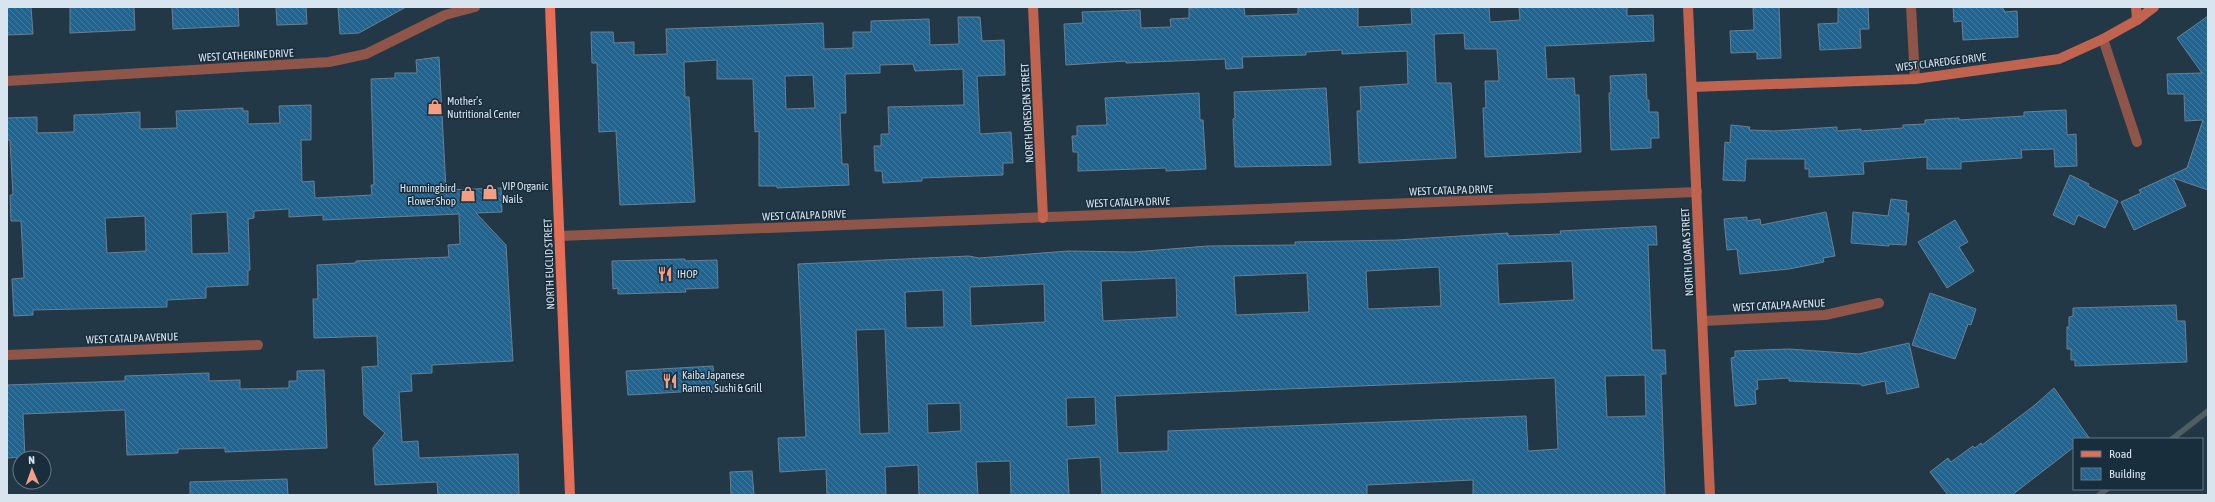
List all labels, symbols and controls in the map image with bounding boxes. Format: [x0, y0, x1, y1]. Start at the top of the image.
street label: WEST CATHERINE DRIVE [198, 47, 294, 63]
street label: WEST CLAREDGE DRIVE [1895, 50, 1987, 74]
street label: NORTH DRESDEN STREET [1018, 63, 1036, 163]
place label: Mother’s Nutritional Center [447, 95, 521, 120]
shop icon: Mother’s Nutritional Center [426, 98, 444, 116]
place label: VIP Organic Nails [502, 180, 549, 205]
place label: Hummingbird Flower Shop [400, 182, 456, 207]
shop icon: VIP Organic Nails [481, 183, 499, 201]
street label: WEST CATALPA DRIVE [1409, 183, 1493, 197]
shop icon: Hummingbird Flower Shop [459, 185, 477, 203]
street label: WEST CATALPA DRIVE [1086, 195, 1170, 209]
street label: NORTH LOARA STREET [1679, 207, 1695, 297]
street label: WEST CATALPA DRIVE [762, 208, 846, 222]
street label: NORTH EUCLID STREET [541, 218, 557, 310]
restaurant icon: IHOP [656, 265, 674, 283]
place label: IHOP [677, 268, 698, 280]
street label: WEST CATALPA AVENUE [1733, 297, 1826, 313]
street label: WEST CATALPA AVENUE [86, 330, 179, 346]
place label: Kaiba Japanese Ramen, Sushi & Grill [682, 369, 762, 394]
restaurant icon: Kaiba Japanese Ramen, Sushi & Grill [661, 372, 679, 390]
legend [2073, 438, 2203, 490]
text: Road [2109, 447, 2132, 461]
north arrow [12, 450, 52, 490]
text: N [28, 454, 35, 466]
text: Building [2109, 467, 2147, 481]

